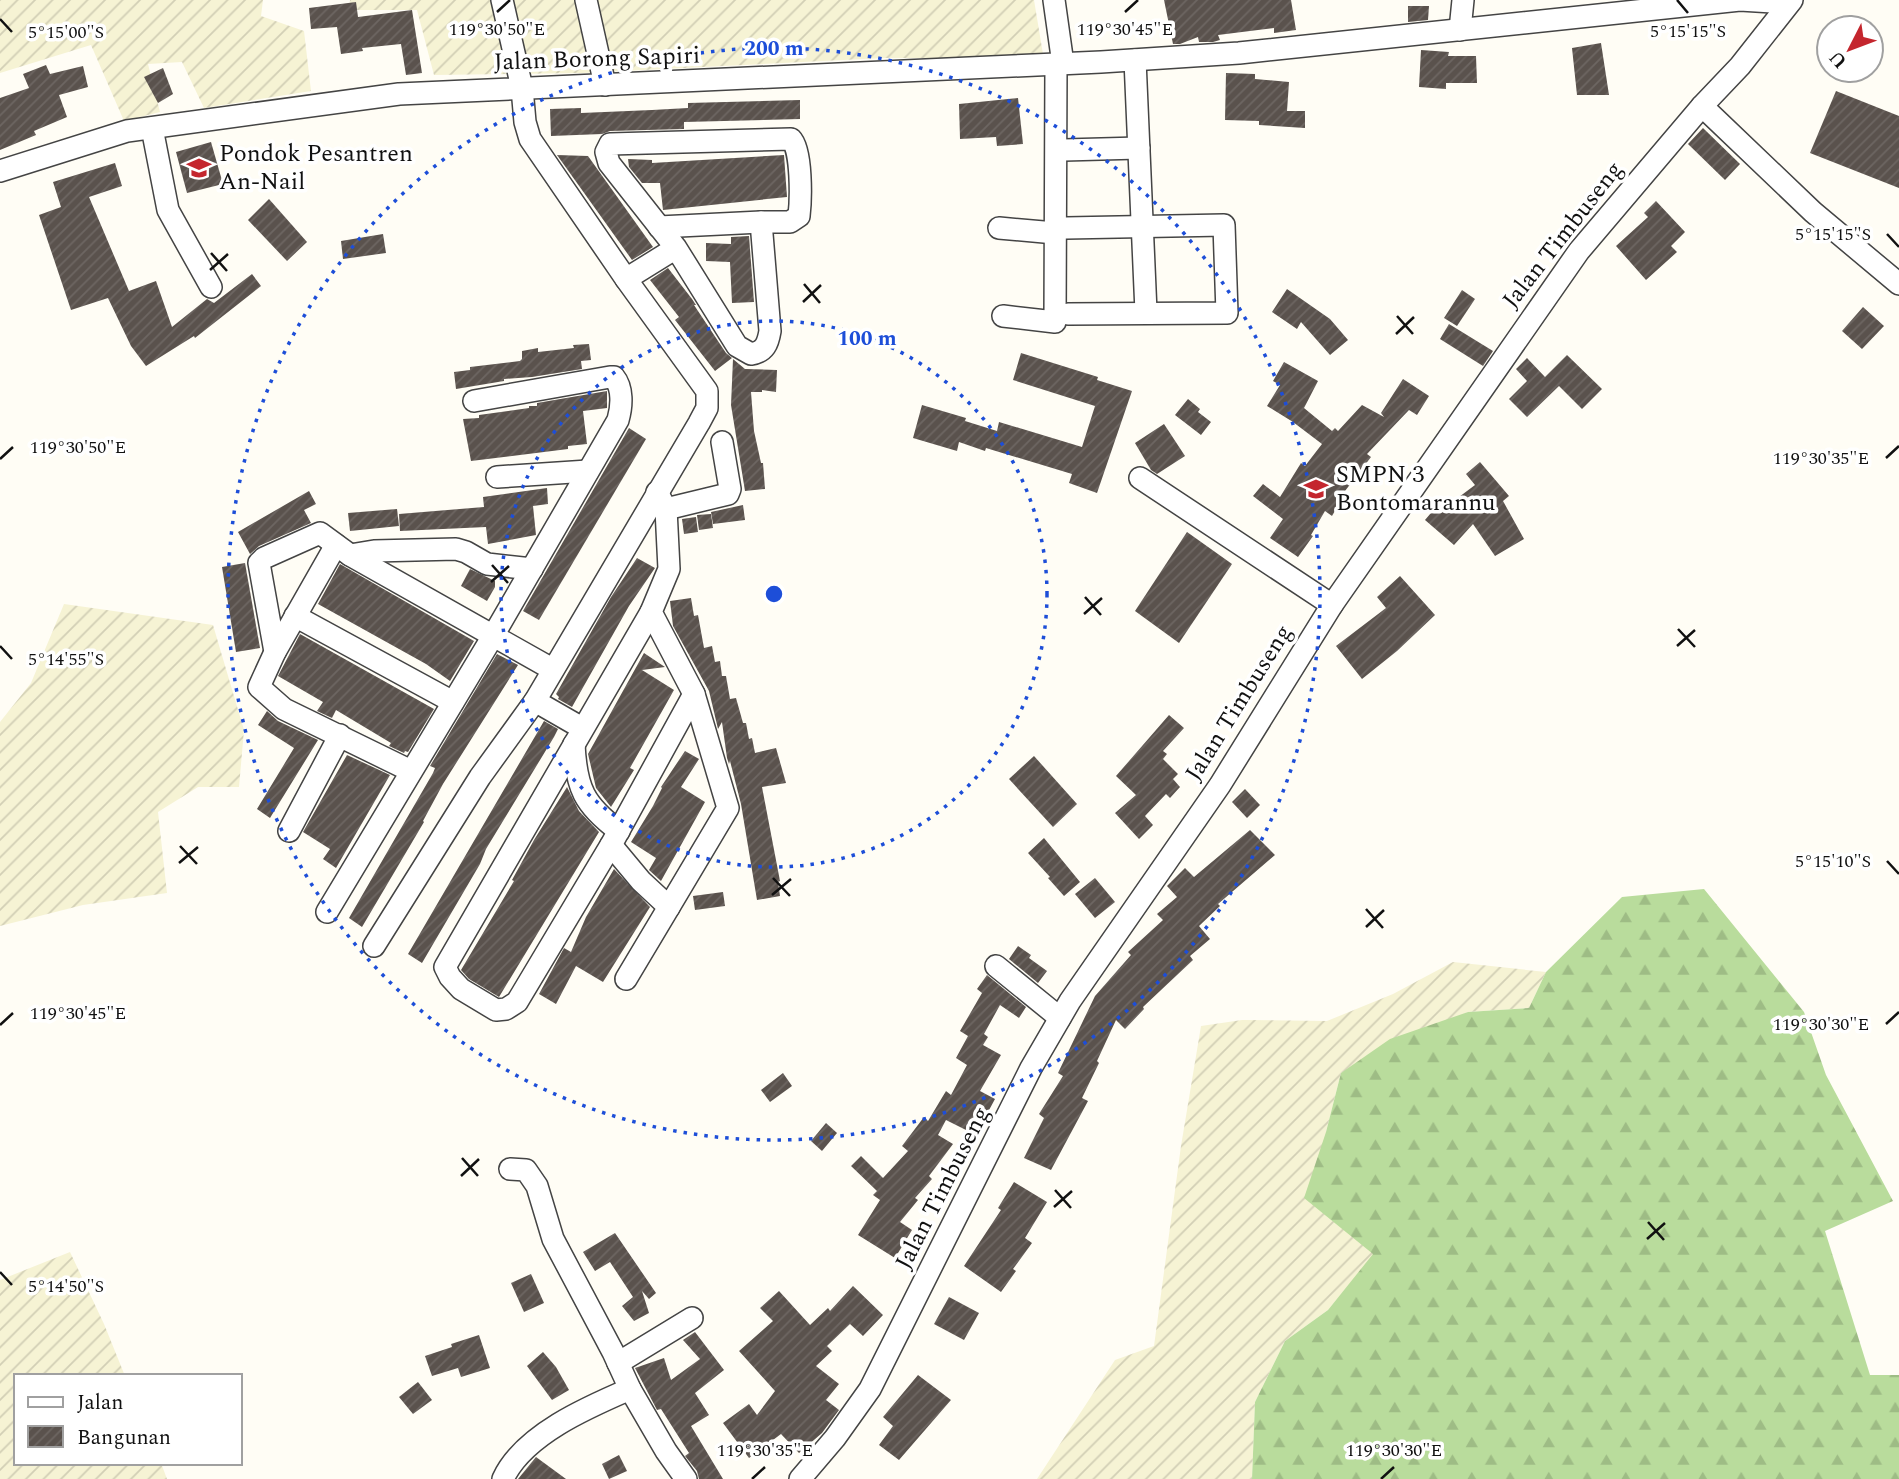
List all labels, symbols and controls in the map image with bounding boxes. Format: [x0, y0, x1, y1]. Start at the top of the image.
north arrow [1815, 14, 1885, 84]
text: 119°30'50"E [449, 16, 545, 43]
text: 119°30'45"E [1077, 16, 1173, 43]
text: 5°15'15"S [1650, 18, 1726, 45]
text: 5°15'00"S [28, 19, 104, 46]
text: 200 m [744, 33, 804, 65]
street label: Jalan Borong Sapiri [493, 37, 701, 81]
text: U [1822, 44, 1855, 75]
place label: Pondok Pesantren An-Nail [219, 136, 413, 200]
street label: Jalan Timbuseng [1494, 153, 1632, 317]
school or university icon: Pondok Pesantren An-Nail [185, 154, 213, 182]
text: 5°15'15"S [1795, 221, 1871, 248]
text: 100 m [837, 323, 897, 355]
text: 119°30'50"E [30, 434, 126, 461]
text: 119°30'35"E [1773, 445, 1869, 472]
place label: SMPN 3 Bontomarannu [1336, 457, 1496, 521]
school or university icon: SMPN 3 Bontomarannu [1302, 475, 1330, 503]
centre of rings [762, 582, 786, 606]
street label: Jalan Timbuseng [1176, 618, 1302, 788]
text: 5°14'55"S [28, 646, 104, 673]
text: 5°15'10"S [1795, 848, 1871, 875]
text: 119°30'45"E [30, 1000, 126, 1027]
text: 119°30'30"E [1773, 1011, 1869, 1038]
street label: Jalan Timbuseng [886, 1100, 1000, 1276]
text: 5°14'50"S [28, 1273, 104, 1300]
legend [14, 1374, 242, 1465]
text: Jalan [77, 1387, 123, 1419]
text: Bangunan [77, 1422, 171, 1454]
text: 119°30'35"E [717, 1437, 813, 1464]
text: 119°30'30"E [1346, 1437, 1442, 1464]

